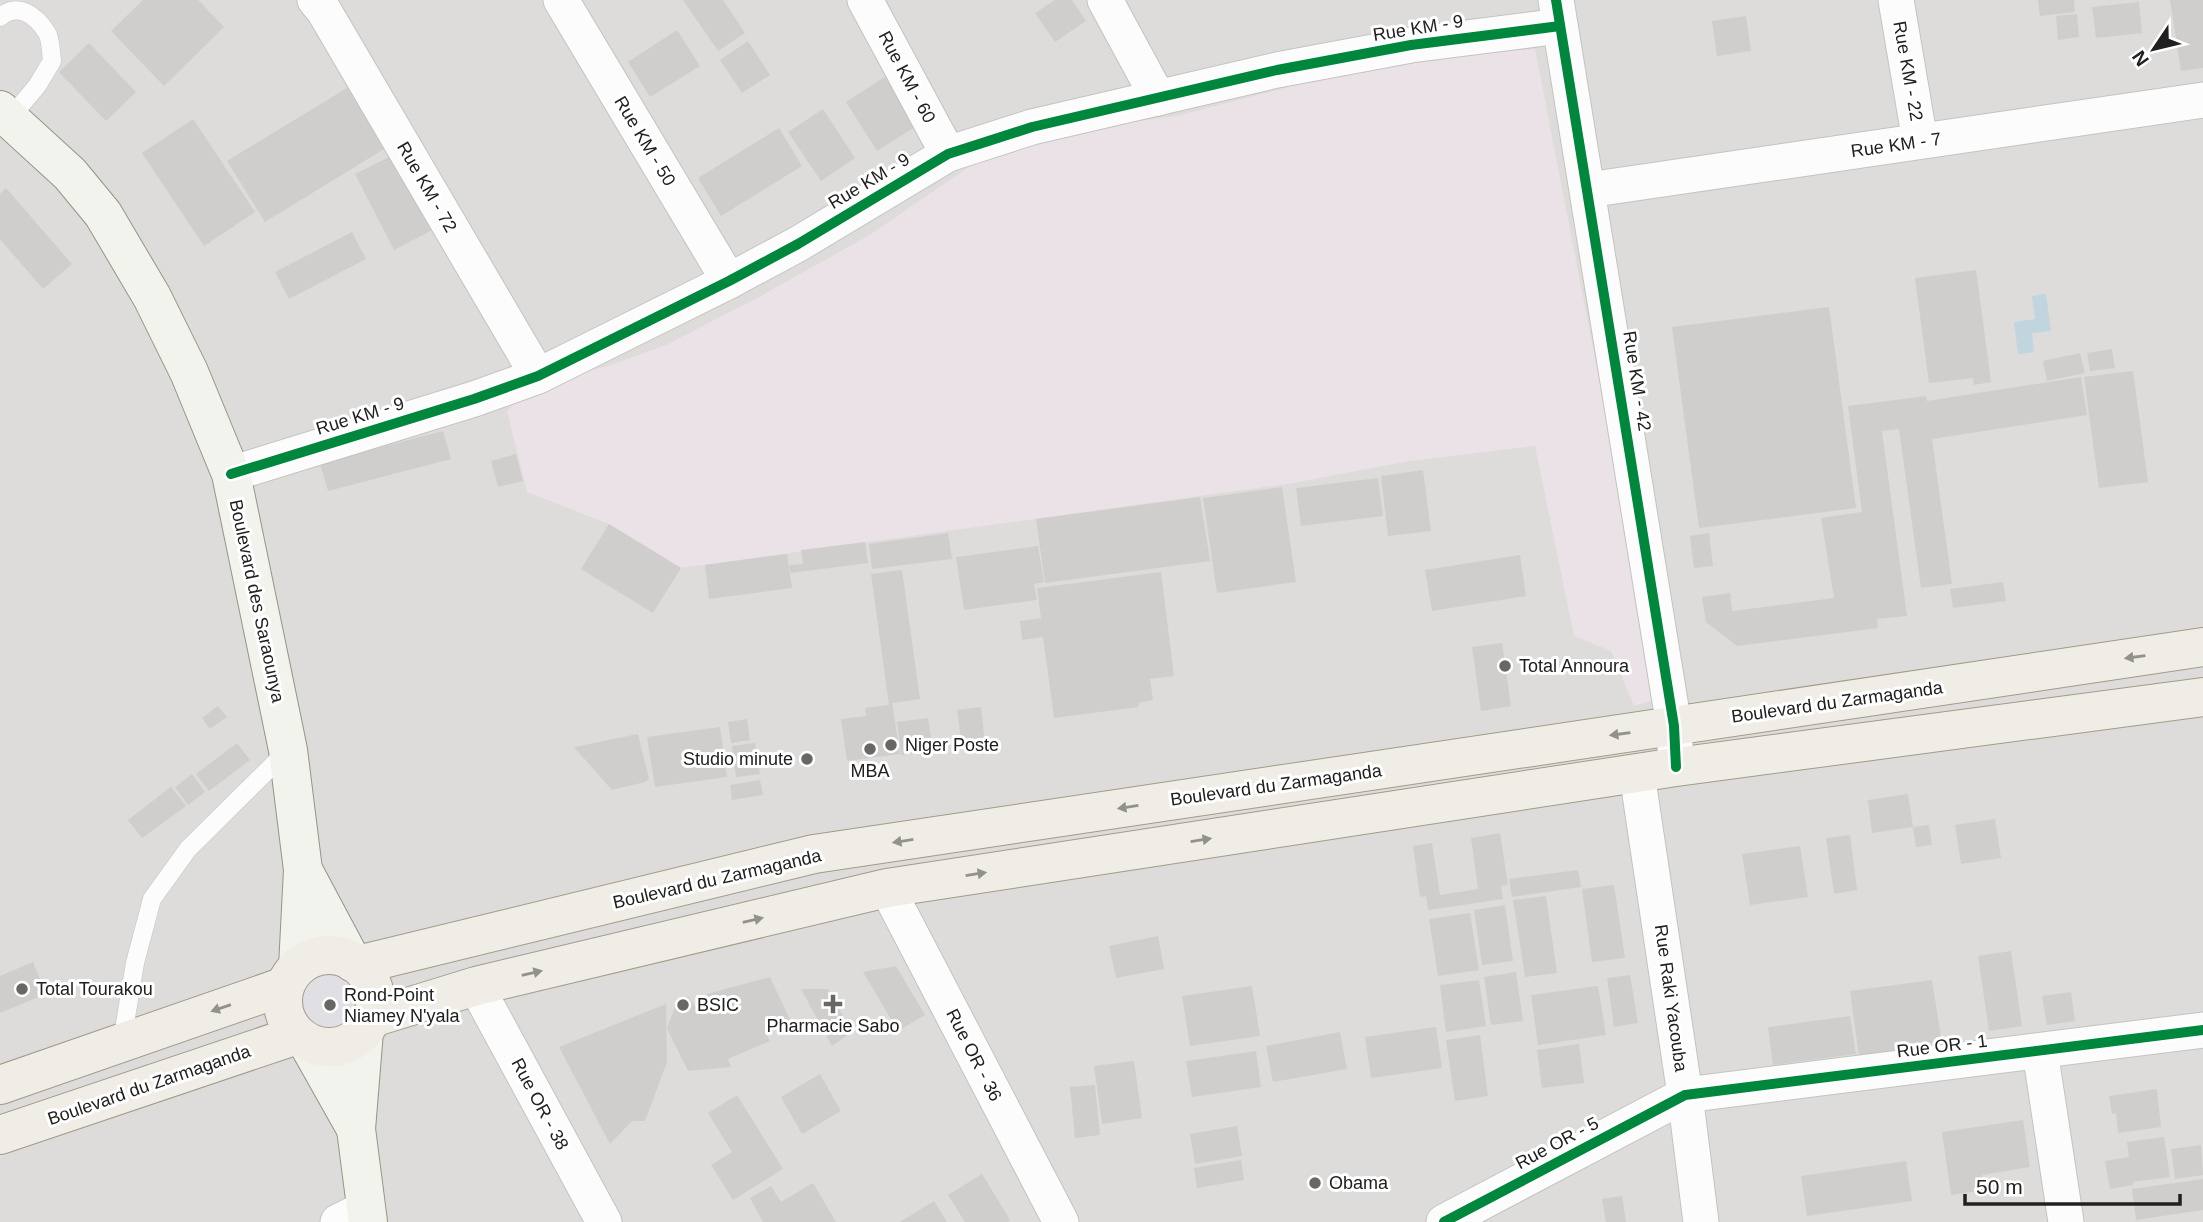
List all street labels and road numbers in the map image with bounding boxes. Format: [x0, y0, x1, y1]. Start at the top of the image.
street label: Rue KM - 9 [1371, 11, 1465, 45]
street label: Rue KM - 22 [1889, 20, 1927, 122]
street label: Rue KM - 60 [874, 28, 940, 126]
street label: Rue KM - 50 [610, 93, 680, 189]
street label: Rue KM - 7 [1850, 129, 1942, 161]
street label: Rue KM - 72 [393, 138, 461, 236]
street label: Rue KM - 9 [825, 149, 913, 213]
street label: Rue KM - 42 [1619, 330, 1655, 432]
street label: Rue KM - 9 [314, 393, 406, 439]
street label: Boulevard des Saraounya [226, 498, 289, 705]
street label: Boulevard du Zarmaganda [1730, 677, 1945, 727]
street label: Boulevard du Zarmaganda [1169, 760, 1384, 810]
street label: Boulevard du Zarmaganda [611, 845, 824, 913]
street label: Rue Raki Yacouba [1651, 923, 1691, 1074]
street label: Rue OR - 36 [942, 1005, 1006, 1105]
street label: Rue OR - 1 [1896, 1031, 1988, 1061]
street label: Boulevard du Zarmaganda [45, 1041, 254, 1129]
street label: Rue OR - 38 [507, 1055, 573, 1153]
street label: Rue OR - 5 [1512, 1113, 1602, 1173]

